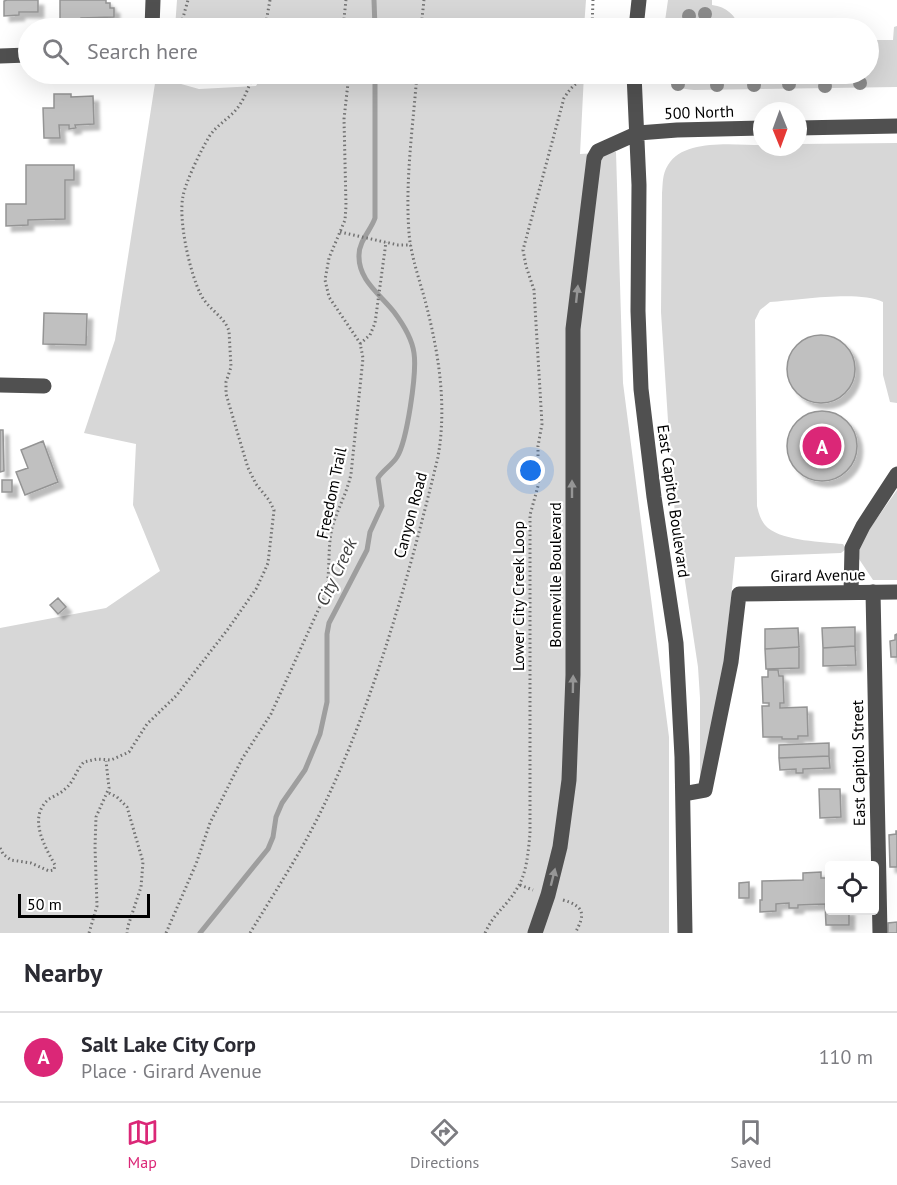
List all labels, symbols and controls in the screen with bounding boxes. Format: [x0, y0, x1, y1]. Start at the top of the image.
search box [18, 18, 879, 84]
icon: search [39, 35, 72, 68]
text: Search here [87, 37, 198, 65]
street label: 500 North [664, 101, 734, 123]
north arrow [753, 102, 807, 156]
one-way arrow [572, 285, 582, 304]
street label: East Capitol Boulevard [653, 423, 695, 579]
pin: A [802, 424, 842, 468]
street label: Freedom Trail [312, 445, 351, 541]
your location [516, 456, 545, 485]
street label: Canyon Road [389, 470, 431, 560]
one-way arrow [567, 479, 577, 498]
street label: Bonneville Boulevard [545, 502, 565, 648]
street label: Lower City Creek Loop [508, 521, 528, 671]
water label: City Creek [310, 534, 362, 609]
street label: Girard Avenue [770, 564, 866, 586]
one-way arrow [568, 674, 577, 693]
street label: East Capitol Street [847, 699, 869, 826]
map controls [825, 861, 879, 915]
button: locate [825, 861, 879, 915]
one-way arrow [548, 868, 558, 887]
scale bar [18, 891, 150, 918]
text: 50 m [27, 894, 62, 914]
text: Nearby [24, 956, 102, 989]
text: Salt Lake City Corp [81, 1030, 256, 1058]
text: A [37, 1044, 50, 1070]
text: 110 m [819, 1044, 873, 1070]
text: Place · Girard Avenue [81, 1058, 262, 1084]
tab: Map [126, 1116, 159, 1172]
tab: Directions [410, 1116, 479, 1172]
tab: Saved [731, 1116, 771, 1172]

